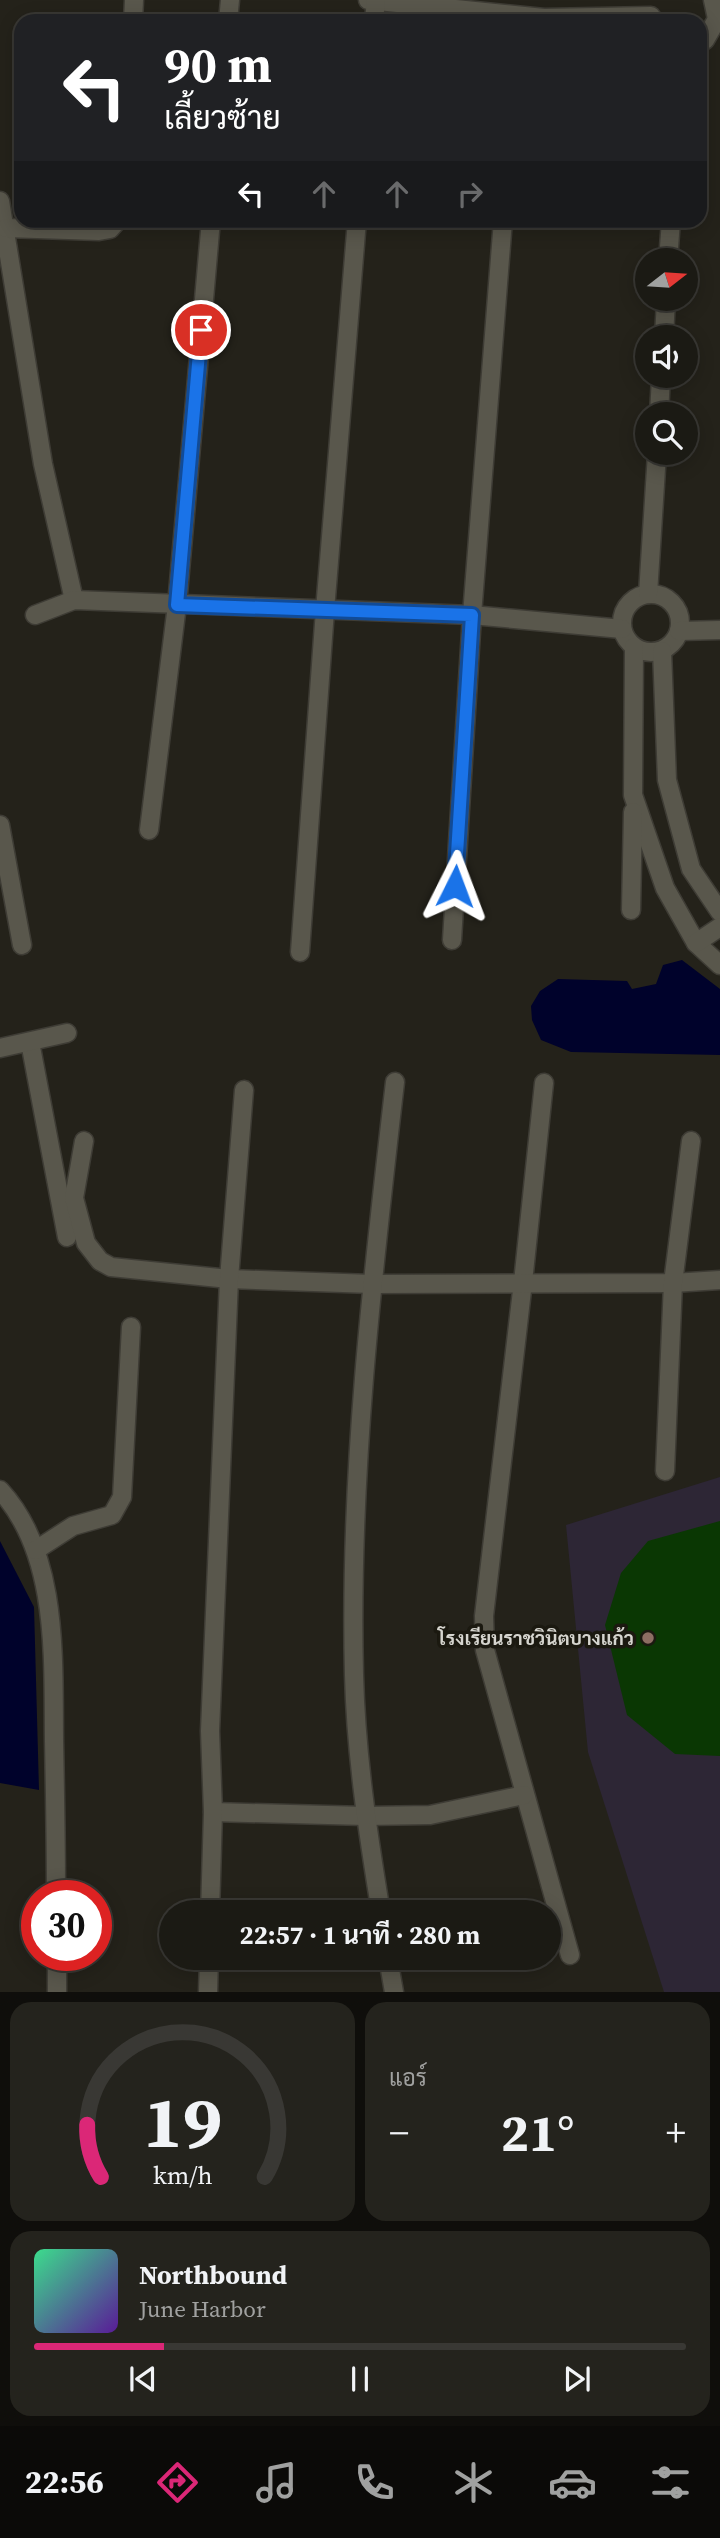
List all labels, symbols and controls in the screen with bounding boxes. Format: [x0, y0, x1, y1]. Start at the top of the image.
text: 90 m [164, 31, 272, 98]
icon: left [49, 42, 140, 133]
text: เลี้ยวซ้าย [164, 96, 281, 140]
icon: left [232, 175, 270, 213]
icon: ahead [305, 175, 343, 213]
icon: ahead [378, 175, 416, 213]
icon: right [451, 175, 489, 213]
north arrow [635, 248, 698, 312]
map controls [635, 248, 698, 465]
pin [171, 300, 231, 360]
icon: arrive [182, 311, 220, 349]
button: sound [635, 325, 698, 388]
button: search [635, 402, 698, 465]
position arrow [418, 849, 492, 923]
place label: โรงเรียนราชวินิตบางแก้ว [437, 1625, 634, 1651]
marker: โรงเรียนราชวินิตบางแก้ว [640, 1630, 656, 1646]
speed limit sign: 30 [21, 1880, 112, 1971]
text: 22:57 · 1 นาที · 280 m [240, 1917, 480, 1953]
text: แอร์ [389, 2062, 427, 2094]
text: 19 [143, 2073, 222, 2172]
text: 21° [501, 2097, 574, 2168]
text: − [389, 2107, 409, 2159]
text: + [666, 2107, 686, 2159]
text: km/h [153, 2158, 212, 2192]
text: Northbound [139, 2257, 287, 2293]
text: June Harbor [139, 2293, 266, 2325]
icon: previous [124, 2360, 162, 2398]
icon: pause [341, 2360, 379, 2398]
icon: next [558, 2360, 596, 2398]
icon: directions [153, 2458, 202, 2507]
icon: music [252, 2458, 301, 2507]
icon: phone [350, 2458, 399, 2507]
icon: climate [449, 2458, 498, 2507]
icon: car [548, 2458, 597, 2507]
icon: filters [646, 2458, 695, 2507]
text: 22:56 [25, 2460, 104, 2504]

